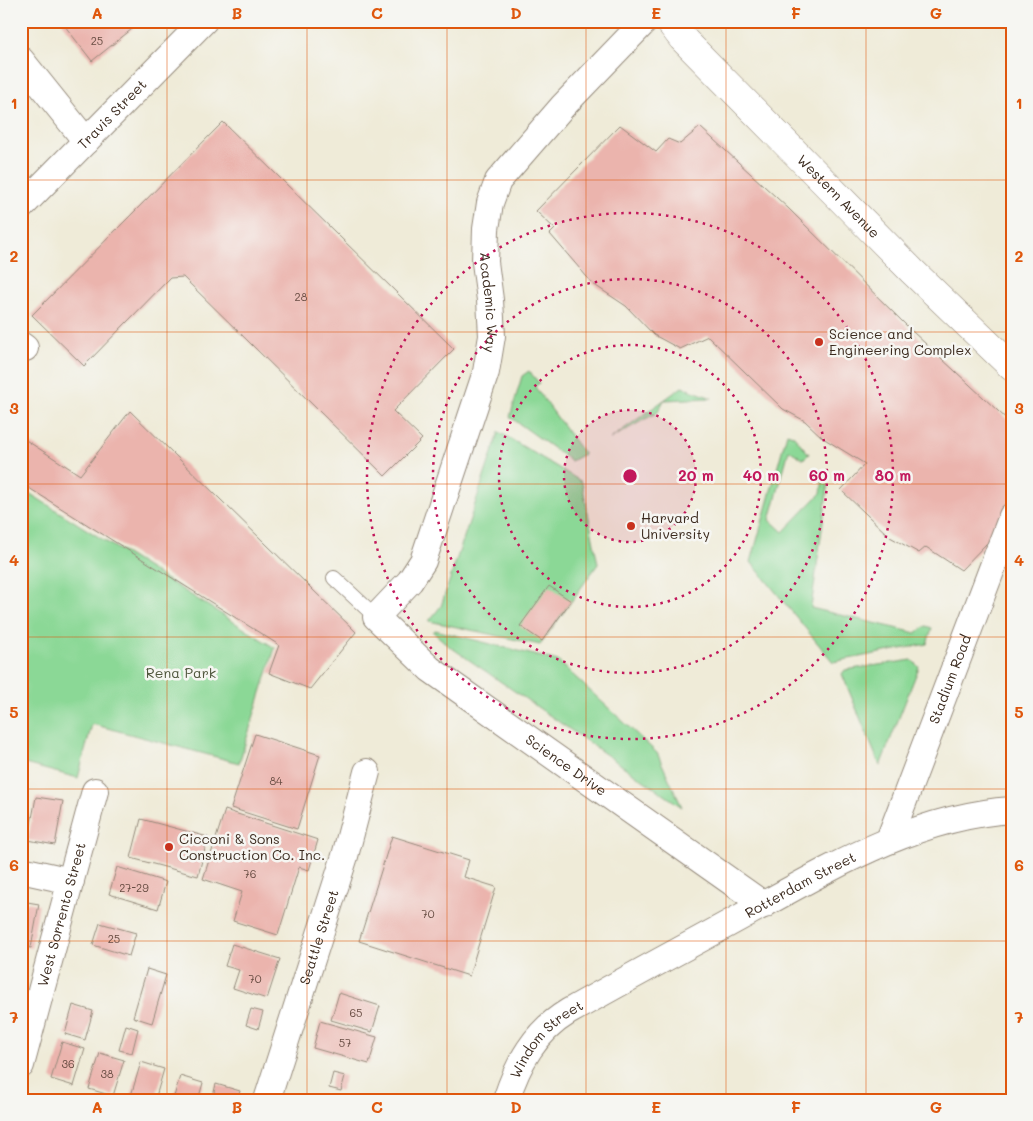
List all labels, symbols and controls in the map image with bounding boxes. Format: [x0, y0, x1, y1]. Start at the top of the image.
text: A [91, 2, 103, 23]
text: B [232, 2, 242, 23]
text: C [371, 2, 383, 23]
text: D [510, 2, 522, 23]
text: E [651, 2, 661, 23]
text: F [791, 2, 801, 23]
text: G [930, 2, 942, 23]
house number: 25 [91, 33, 103, 48]
street label: Travis Street [73, 75, 151, 153]
text: 1 [10, 92, 18, 113]
text: 1 [1015, 92, 1023, 113]
street label: Western Avenue [793, 150, 884, 242]
text: 2 [10, 245, 19, 266]
text: 2 [1015, 245, 1024, 266]
street label: Academic Way [476, 252, 502, 354]
house number: 28 [295, 289, 308, 304]
place label: Science and Engineering Complex [829, 324, 971, 359]
marker: Science and Engineering Complex [813, 336, 825, 348]
text: 3 [9, 397, 19, 418]
text: 3 [1014, 397, 1024, 418]
text: 20 m [678, 465, 714, 485]
text: 40 m [743, 465, 779, 485]
text: 60 m [809, 465, 845, 485]
text: 80 m [875, 465, 911, 485]
centre of rings [621, 467, 639, 485]
place label: Harvard University [641, 508, 710, 543]
marker: Harvard University [625, 520, 637, 532]
text: 4 [9, 549, 19, 570]
text: 4 [1014, 549, 1024, 570]
street label: Stadium Road [924, 631, 975, 726]
park label: Rena Park [146, 663, 216, 682]
text: 5 [9, 701, 19, 722]
text: 5 [1014, 701, 1024, 722]
street label: Science Drive [522, 729, 611, 800]
house number: 84 [269, 773, 283, 788]
place label: Cicconi & Sons Construction Co. Inc. [179, 829, 325, 864]
street label: West Sorrento Street [33, 840, 90, 989]
marker: Cicconi & Sons Construction Co. Inc. [163, 841, 175, 853]
street label: Rotterdam Street [741, 847, 859, 922]
text: 6 [9, 854, 19, 875]
text: 6 [1014, 854, 1024, 875]
house number: 76 [244, 866, 256, 881]
house number: 27-29 [119, 880, 149, 895]
street label: Seattle Street [294, 887, 343, 987]
house number: 70 [422, 906, 435, 921]
house number: 25 [108, 931, 120, 946]
house number: 70 [249, 971, 262, 986]
street label: Windom Street [505, 995, 586, 1081]
house number: 65 [349, 1005, 363, 1020]
text: 7 [10, 1006, 19, 1027]
text: 7 [1015, 1006, 1024, 1027]
house number: 57 [339, 1035, 351, 1050]
house number: 36 [61, 1056, 75, 1071]
house number: 38 [100, 1066, 114, 1081]
text: A [91, 1096, 103, 1117]
text: B [232, 1096, 242, 1117]
text: C [371, 1096, 383, 1117]
text: D [510, 1096, 522, 1117]
text: E [651, 1096, 661, 1117]
text: F [791, 1096, 801, 1117]
text: G [930, 1096, 942, 1117]

